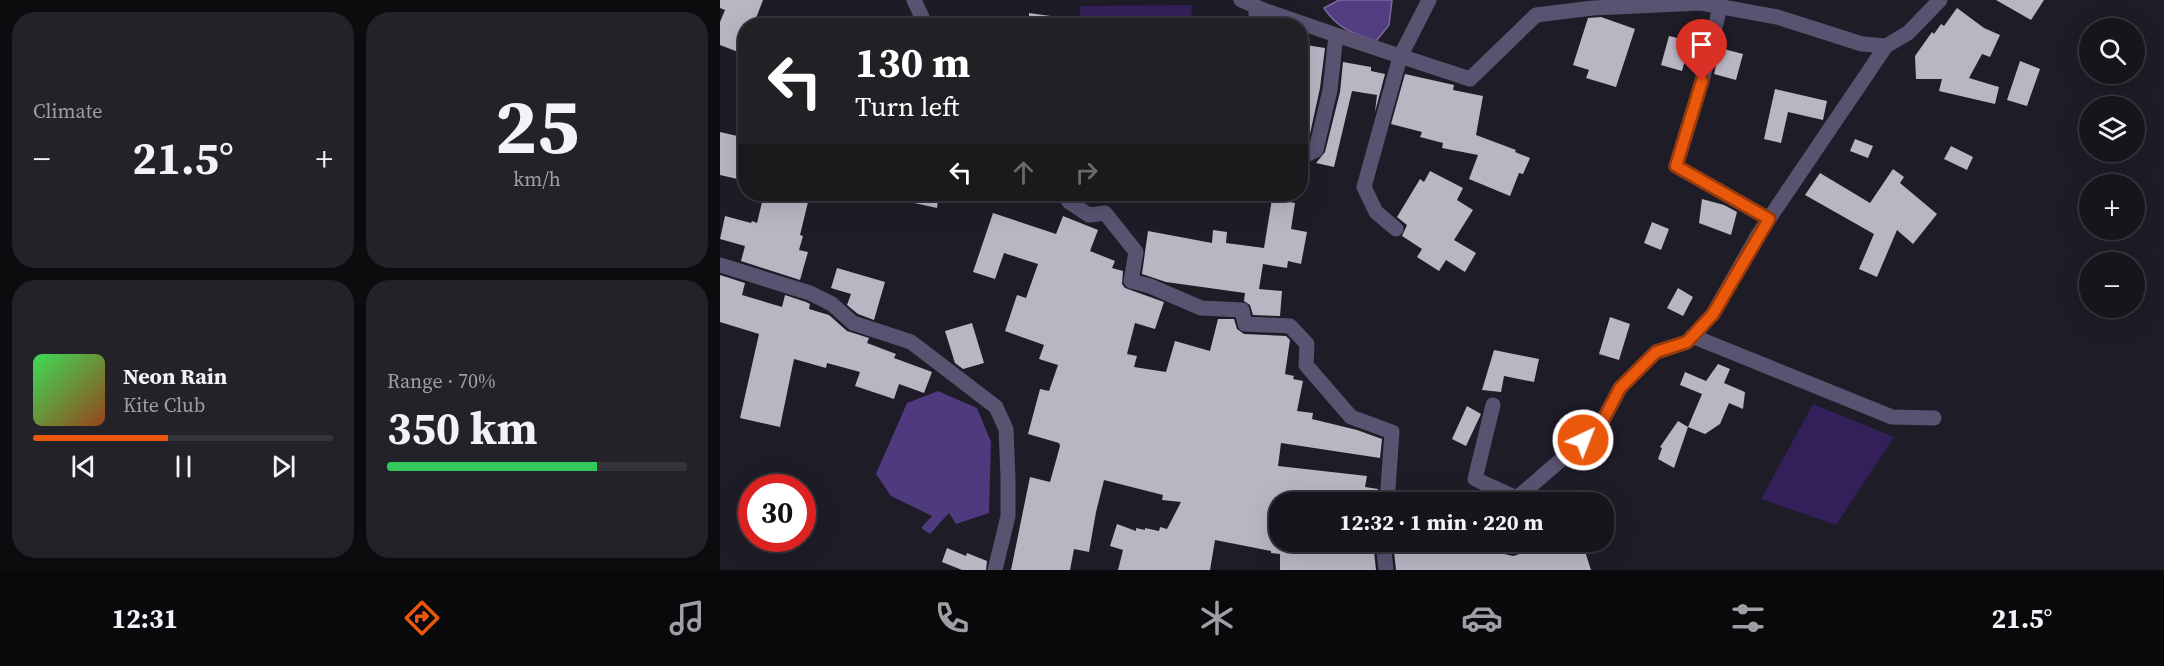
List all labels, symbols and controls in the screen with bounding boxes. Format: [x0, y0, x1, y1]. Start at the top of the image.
map controls [2079, 18, 2145, 318]
button: search [2079, 18, 2145, 84]
pin [1676, 19, 1727, 81]
icon: arrive [1685, 28, 1718, 61]
text: 130 m [855, 33, 970, 91]
icon: left [756, 42, 834, 120]
text: 25 [495, 72, 579, 179]
text: Turn left [855, 88, 959, 125]
button: layers [2079, 96, 2145, 162]
text: Climate [33, 97, 102, 125]
text: 21.5° [132, 127, 234, 189]
text: − [33, 136, 51, 181]
text: + [316, 136, 333, 181]
icon: left [944, 156, 977, 189]
icon: ahead [1007, 156, 1040, 189]
icon: right [1070, 156, 1103, 189]
text: km/h [513, 165, 561, 193]
button: + [2079, 174, 2145, 240]
button: − [2079, 252, 2145, 318]
text: Neon Rain [123, 361, 227, 391]
text: Range · 70% [387, 367, 496, 395]
text: Kite Club [123, 391, 205, 419]
text: 350 km [387, 397, 538, 459]
position arrow [1551, 408, 1615, 472]
icon: previous [67, 450, 100, 483]
icon: pause [167, 450, 200, 483]
icon: next [267, 450, 300, 483]
speed limit sign: 30 [738, 474, 816, 552]
text: 12:32 · 1 min · 220 m [1340, 507, 1543, 537]
icon: directions [401, 597, 443, 639]
icon: music [666, 597, 708, 639]
icon: phone [931, 597, 973, 639]
icon: climate [1196, 597, 1238, 639]
icon: car [1461, 597, 1503, 639]
icon: filters [1727, 597, 1769, 639]
text: 12:31 [112, 600, 178, 637]
text: 21.5° [1992, 600, 2052, 637]

